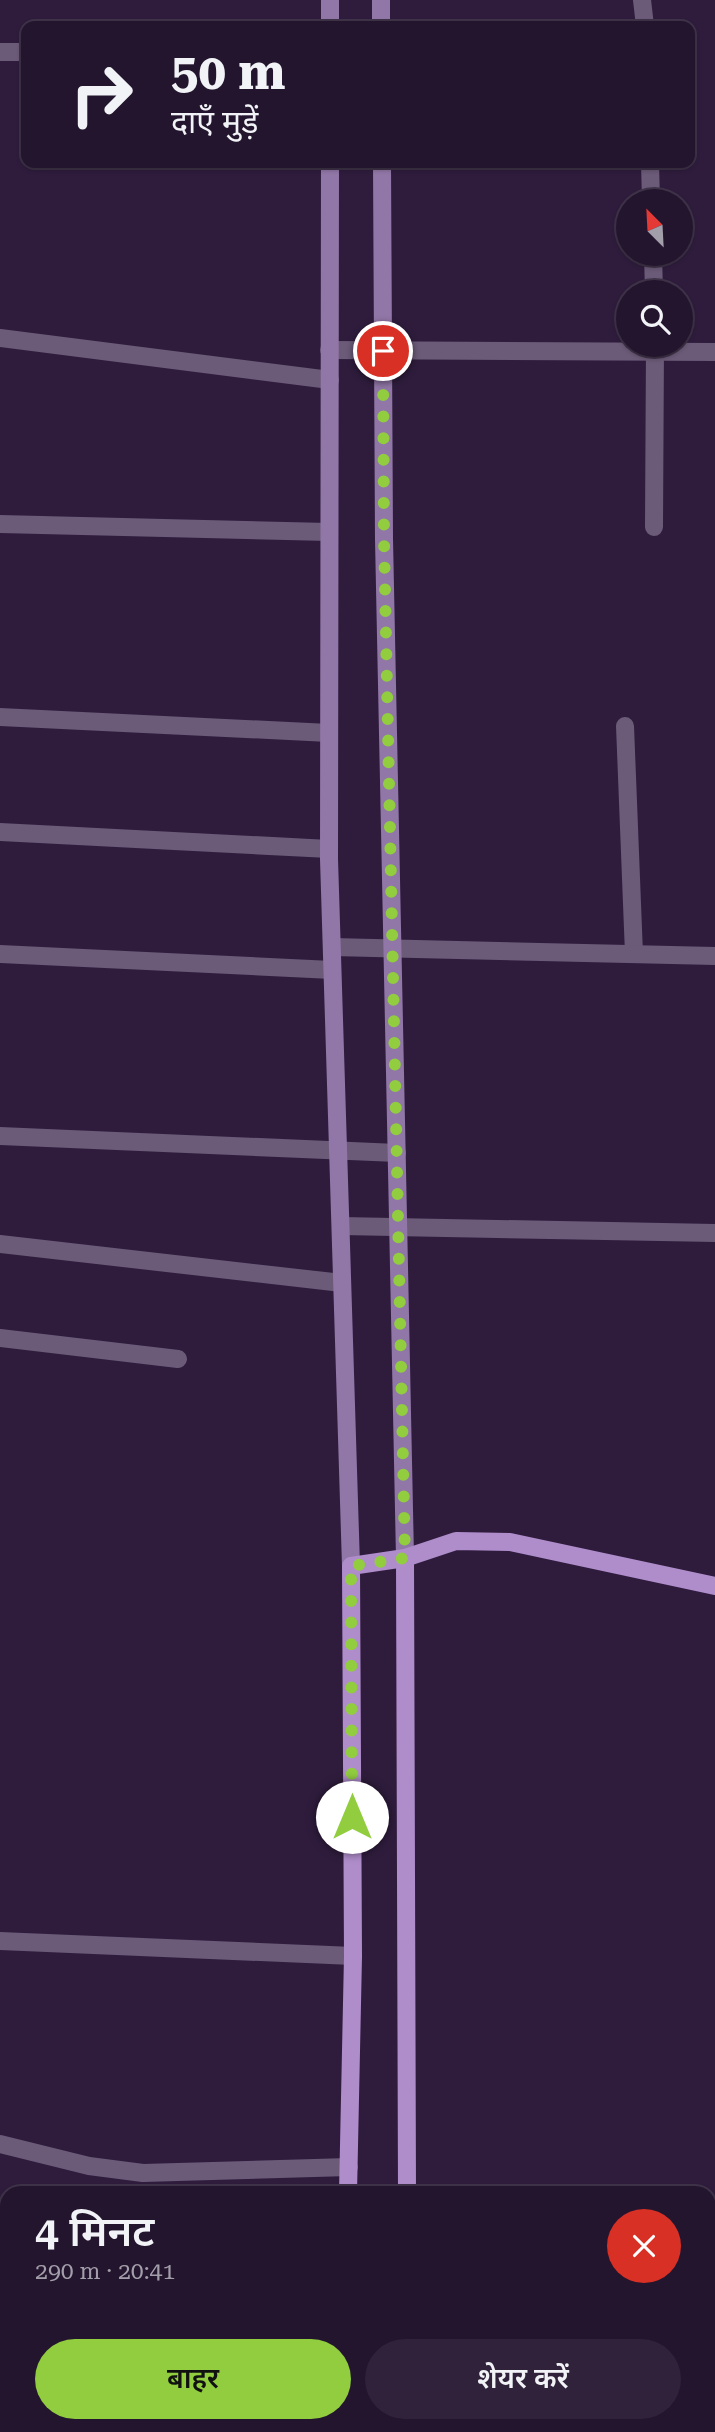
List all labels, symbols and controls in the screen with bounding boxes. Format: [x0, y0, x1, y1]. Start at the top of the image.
text: 50 m [171, 44, 286, 101]
icon: right [56, 49, 147, 140]
text: दाएँ मुड़ें [171, 103, 258, 141]
north arrow [616, 189, 693, 266]
map controls [616, 189, 693, 357]
button: search [616, 280, 693, 357]
pin [353, 321, 413, 381]
icon: arrive [364, 332, 402, 370]
position arrow [315, 1780, 389, 1854]
text: 4 मिनट [35, 2207, 154, 2256]
button: close [607, 2209, 681, 2283]
text: 290 m · 20:41 [35, 2258, 175, 2285]
button: बाहर [35, 2339, 351, 2419]
button: शेयर करें [365, 2339, 681, 2419]

